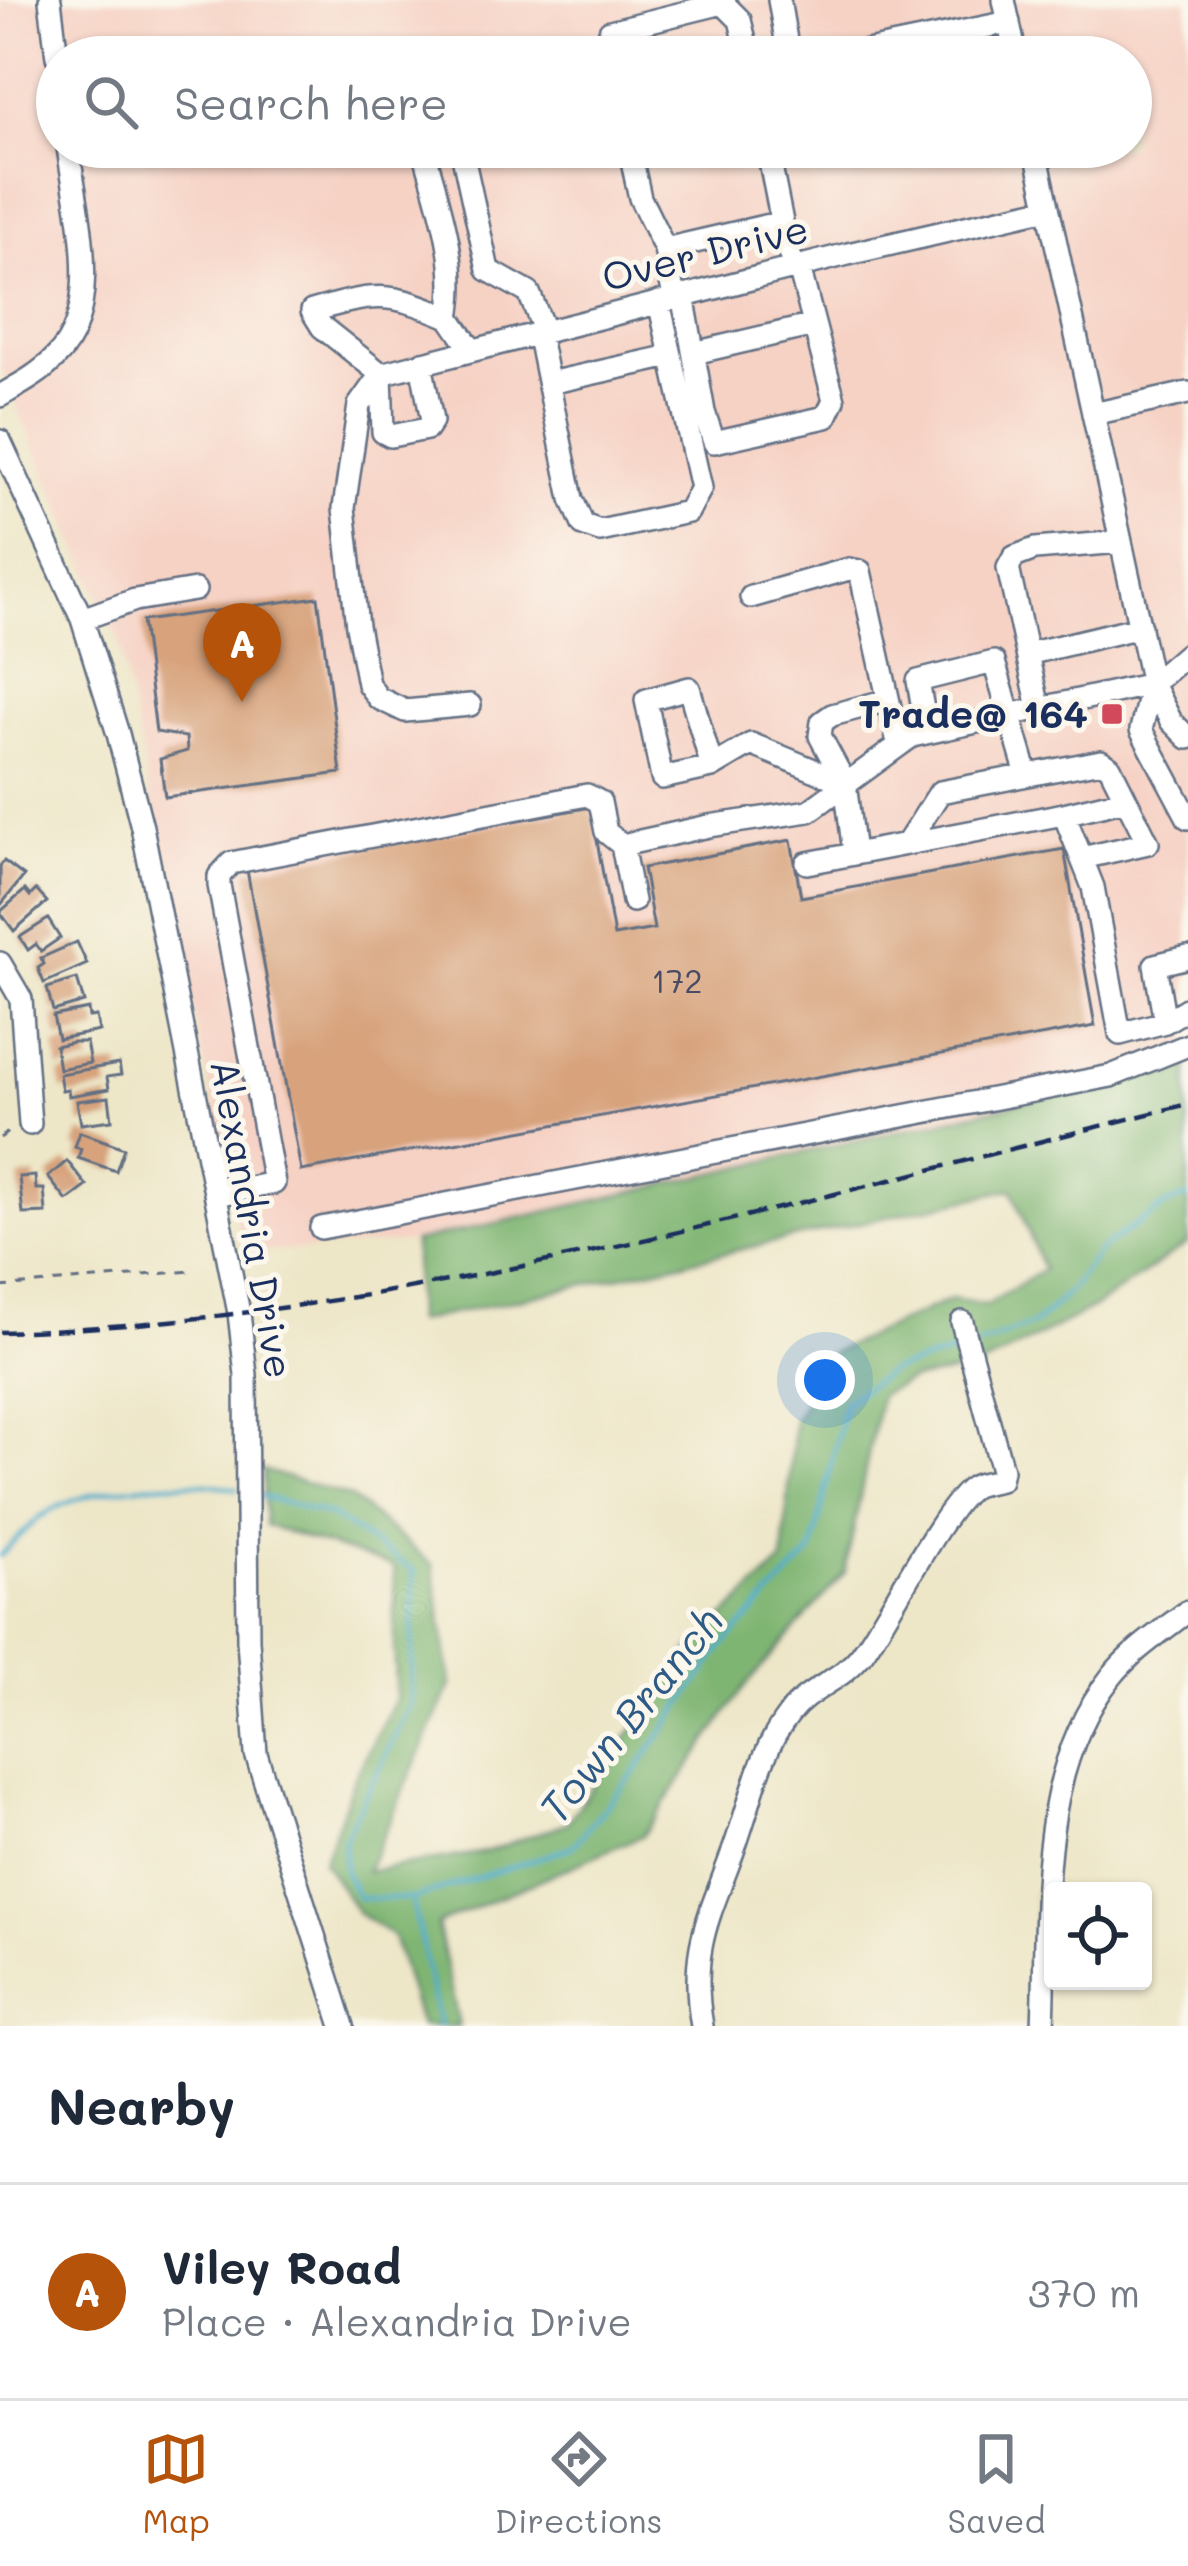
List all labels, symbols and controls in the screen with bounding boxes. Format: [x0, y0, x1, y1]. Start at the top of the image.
search box [36, 36, 1152, 168]
icon: search [78, 69, 144, 135]
text: Search here [174, 73, 448, 131]
street label: Over Drive [596, 201, 813, 302]
pin: A [203, 603, 281, 702]
place label: Trade@ 164 [858, 687, 1088, 738]
marker: Trade@ 164 [1099, 701, 1125, 727]
house number: 172 [651, 958, 703, 1001]
street label: Alexandria Drive [200, 1055, 307, 1382]
your location [795, 1350, 855, 1410]
water label: Town Branch [526, 1595, 734, 1833]
map controls [1044, 1882, 1152, 1990]
button: locate [1044, 1882, 1152, 1990]
text: Nearby [48, 2071, 235, 2138]
text: Viley Road [162, 2237, 401, 2295]
text: A [73, 2266, 101, 2317]
text: 370 m [1028, 2266, 1140, 2317]
text: Place · Alexandria Drive [162, 2295, 632, 2346]
tab: Map [143, 2426, 210, 2541]
tab: Directions [495, 2426, 662, 2541]
tab: Saved [948, 2426, 1045, 2541]

